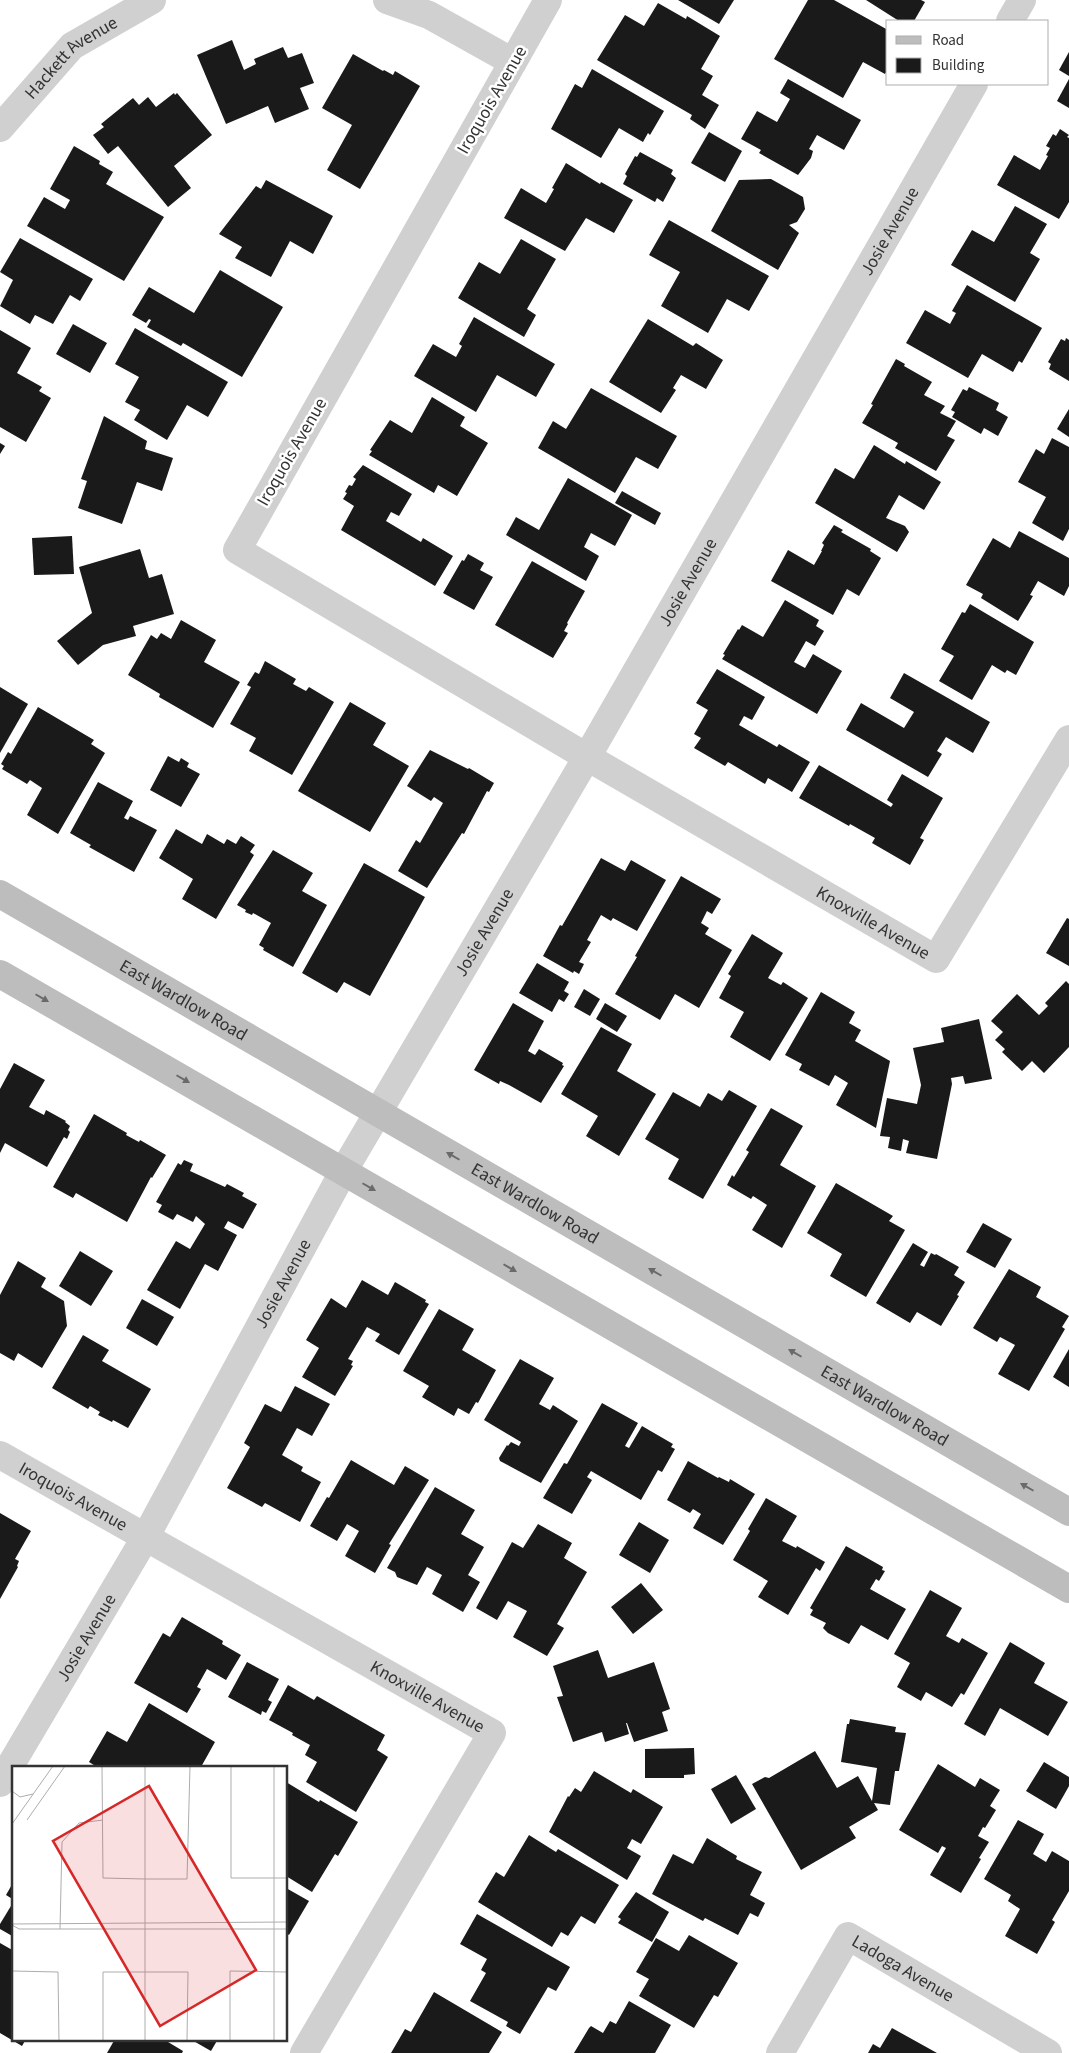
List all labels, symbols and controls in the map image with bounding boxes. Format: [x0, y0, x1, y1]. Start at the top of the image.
street label: Hackett Avenue [19, 10, 122, 104]
legend [886, 20, 1049, 85]
text: Road [932, 30, 964, 51]
street label: Iroquois Avenue [451, 41, 533, 159]
text: Building [932, 55, 985, 76]
street label: Josie Avenue [854, 182, 925, 280]
street label: Iroquois Avenue [251, 393, 333, 511]
street label: Josie Avenue [652, 533, 723, 631]
street label: Knoxville Avenue [811, 880, 935, 965]
street label: Josie Avenue [448, 883, 520, 981]
street label: East Wardlow Road [115, 953, 252, 1047]
one-way arrow [35, 994, 50, 1002]
one-way arrow [176, 1075, 190, 1084]
one-way arrow [447, 1151, 460, 1160]
street label: East Wardlow Road [466, 1156, 604, 1250]
one-way arrow [363, 1182, 376, 1191]
street label: Josie Avenue [248, 1234, 317, 1333]
one-way arrow [504, 1263, 517, 1272]
one-way arrow [648, 1268, 661, 1277]
one-way arrow [789, 1349, 802, 1358]
street label: East Wardlow Road [816, 1359, 953, 1452]
street label: Iroquois Avenue [14, 1456, 132, 1537]
one-way arrow [1020, 1483, 1033, 1492]
street label: Josie Avenue [50, 1589, 122, 1686]
street label: Knoxville Avenue [366, 1654, 489, 1739]
inset map [12, 1766, 288, 2040]
street label: Ladoga Avenue [847, 1928, 959, 2008]

